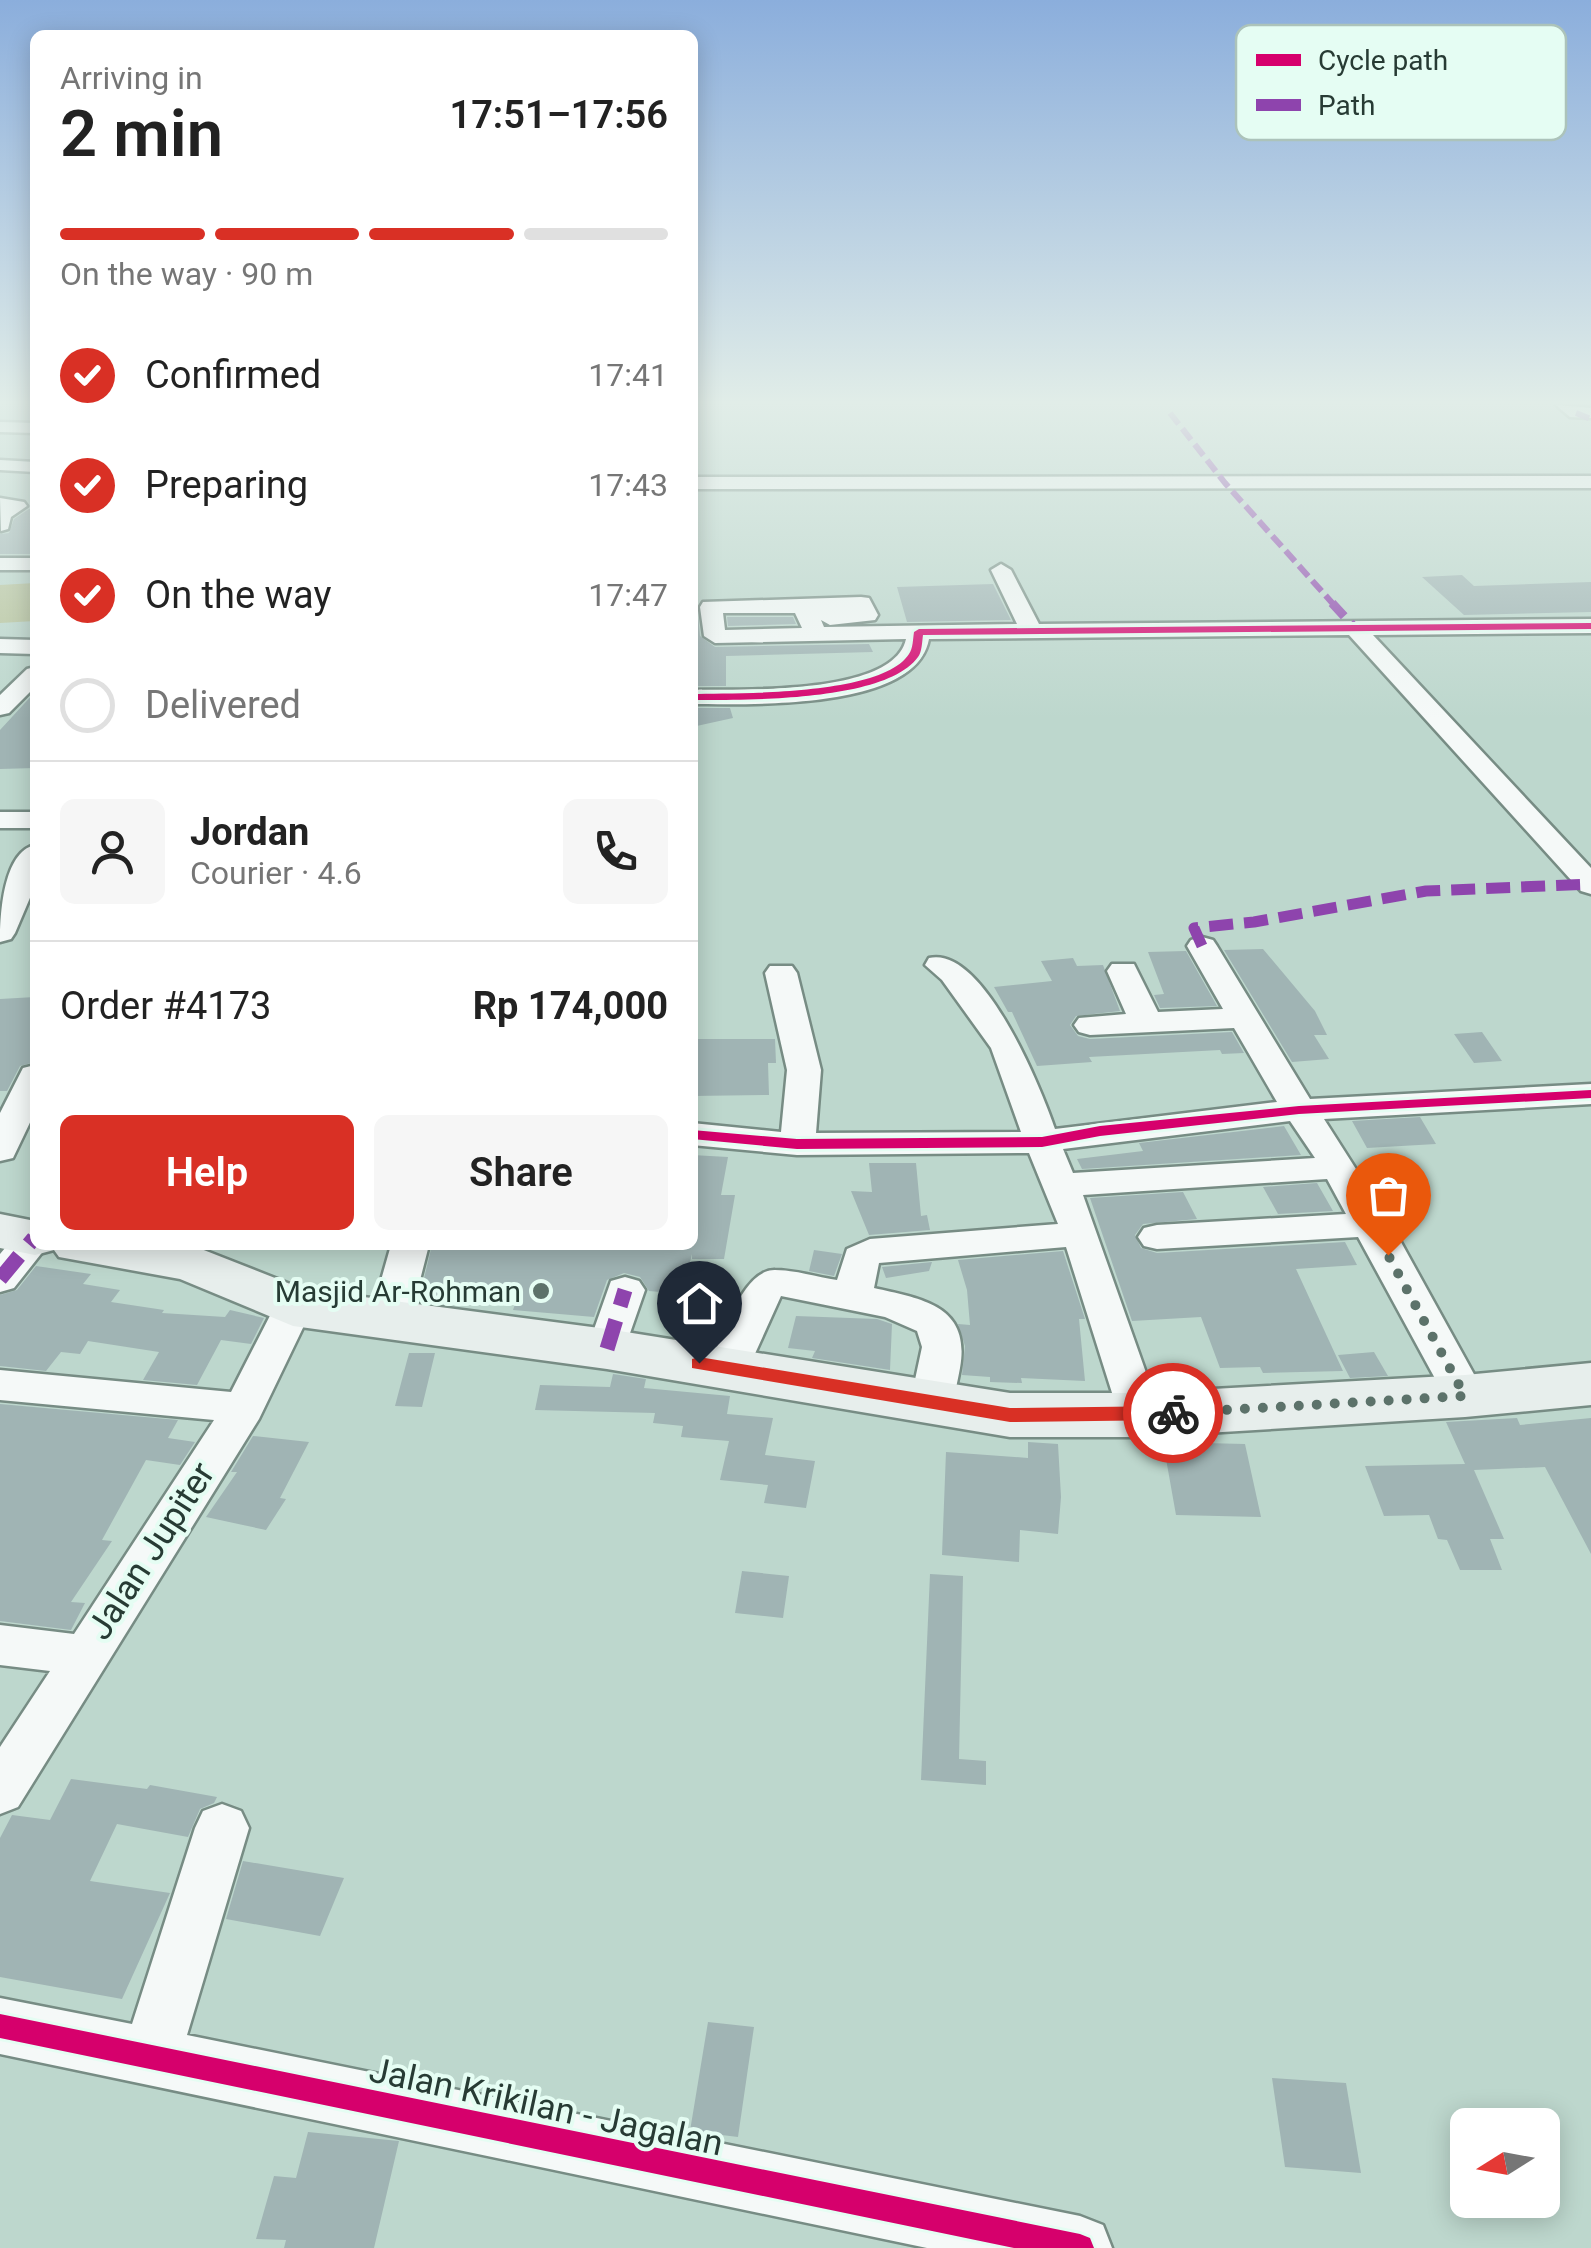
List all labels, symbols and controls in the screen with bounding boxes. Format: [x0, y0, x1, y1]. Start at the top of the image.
legend [1236, 25, 1566, 140]
text: Cycle path [1318, 44, 1448, 77]
text: Arriving in [60, 59, 203, 97]
text: Path [1318, 89, 1375, 122]
text: 17:51–17:56 [449, 93, 668, 137]
text: 2 min [60, 96, 223, 172]
text: On the way · 90 m [60, 255, 313, 293]
icon: check [60, 348, 115, 403]
text: Confirmed [145, 353, 321, 397]
text: 17:41 [588, 356, 668, 394]
icon: check [60, 458, 115, 513]
text: Preparing [145, 463, 308, 507]
text: 17:43 [588, 466, 668, 504]
icon: check [60, 568, 115, 623]
text: On the way [145, 573, 331, 617]
text: 17:47 [588, 576, 668, 614]
text: Delivered [145, 683, 301, 727]
button: person [60, 799, 165, 904]
button: phone [563, 799, 668, 904]
text: Jordan [190, 810, 309, 854]
text: Courier · 4.6 [190, 854, 362, 892]
text: Order #4173 [60, 984, 271, 1028]
text: Rp 174,000 [473, 984, 668, 1028]
button: Help [60, 1115, 354, 1230]
button: Share [374, 1115, 668, 1230]
pin [1346, 1153, 1431, 1256]
icon: bag [1361, 1168, 1416, 1223]
pin [657, 1261, 742, 1364]
place label: Masjid Ar-Rohman [275, 1274, 521, 1309]
icon: home [672, 1276, 727, 1331]
marker: Masjid Ar-Rohman [530, 1280, 552, 1302]
courier [1123, 1363, 1223, 1463]
icon: bike [1146, 1386, 1201, 1441]
street label: Jalan Jupiter [79, 1455, 223, 1647]
street label: Jalan Krikilan - Jagalan [366, 2049, 726, 2165]
north arrow [1450, 2108, 1560, 2218]
map controls [1450, 2108, 1560, 2218]

